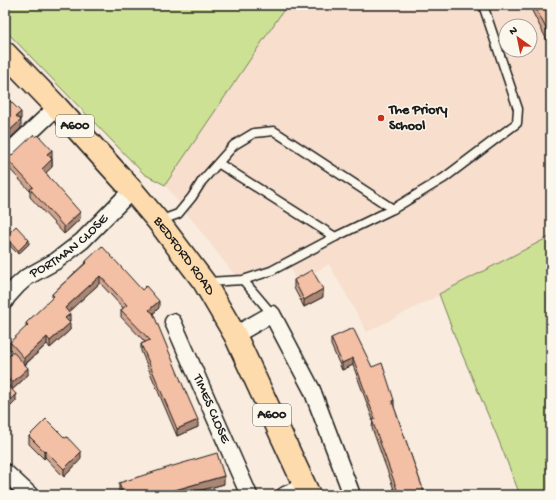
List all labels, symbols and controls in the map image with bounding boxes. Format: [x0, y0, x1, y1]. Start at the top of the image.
north arrow [498, 18, 538, 58]
text: N [507, 24, 520, 38]
place label: The Priory School [388, 102, 447, 135]
marker: The Priory School [376, 113, 386, 123]
road number: A600 [56, 115, 94, 137]
street label: PORTMAN CLOSE [26, 210, 113, 283]
street label: BEDFORD ROAD [149, 213, 219, 299]
street label: TIMES CLOSE [188, 371, 234, 447]
road number: A600 [253, 404, 291, 426]

